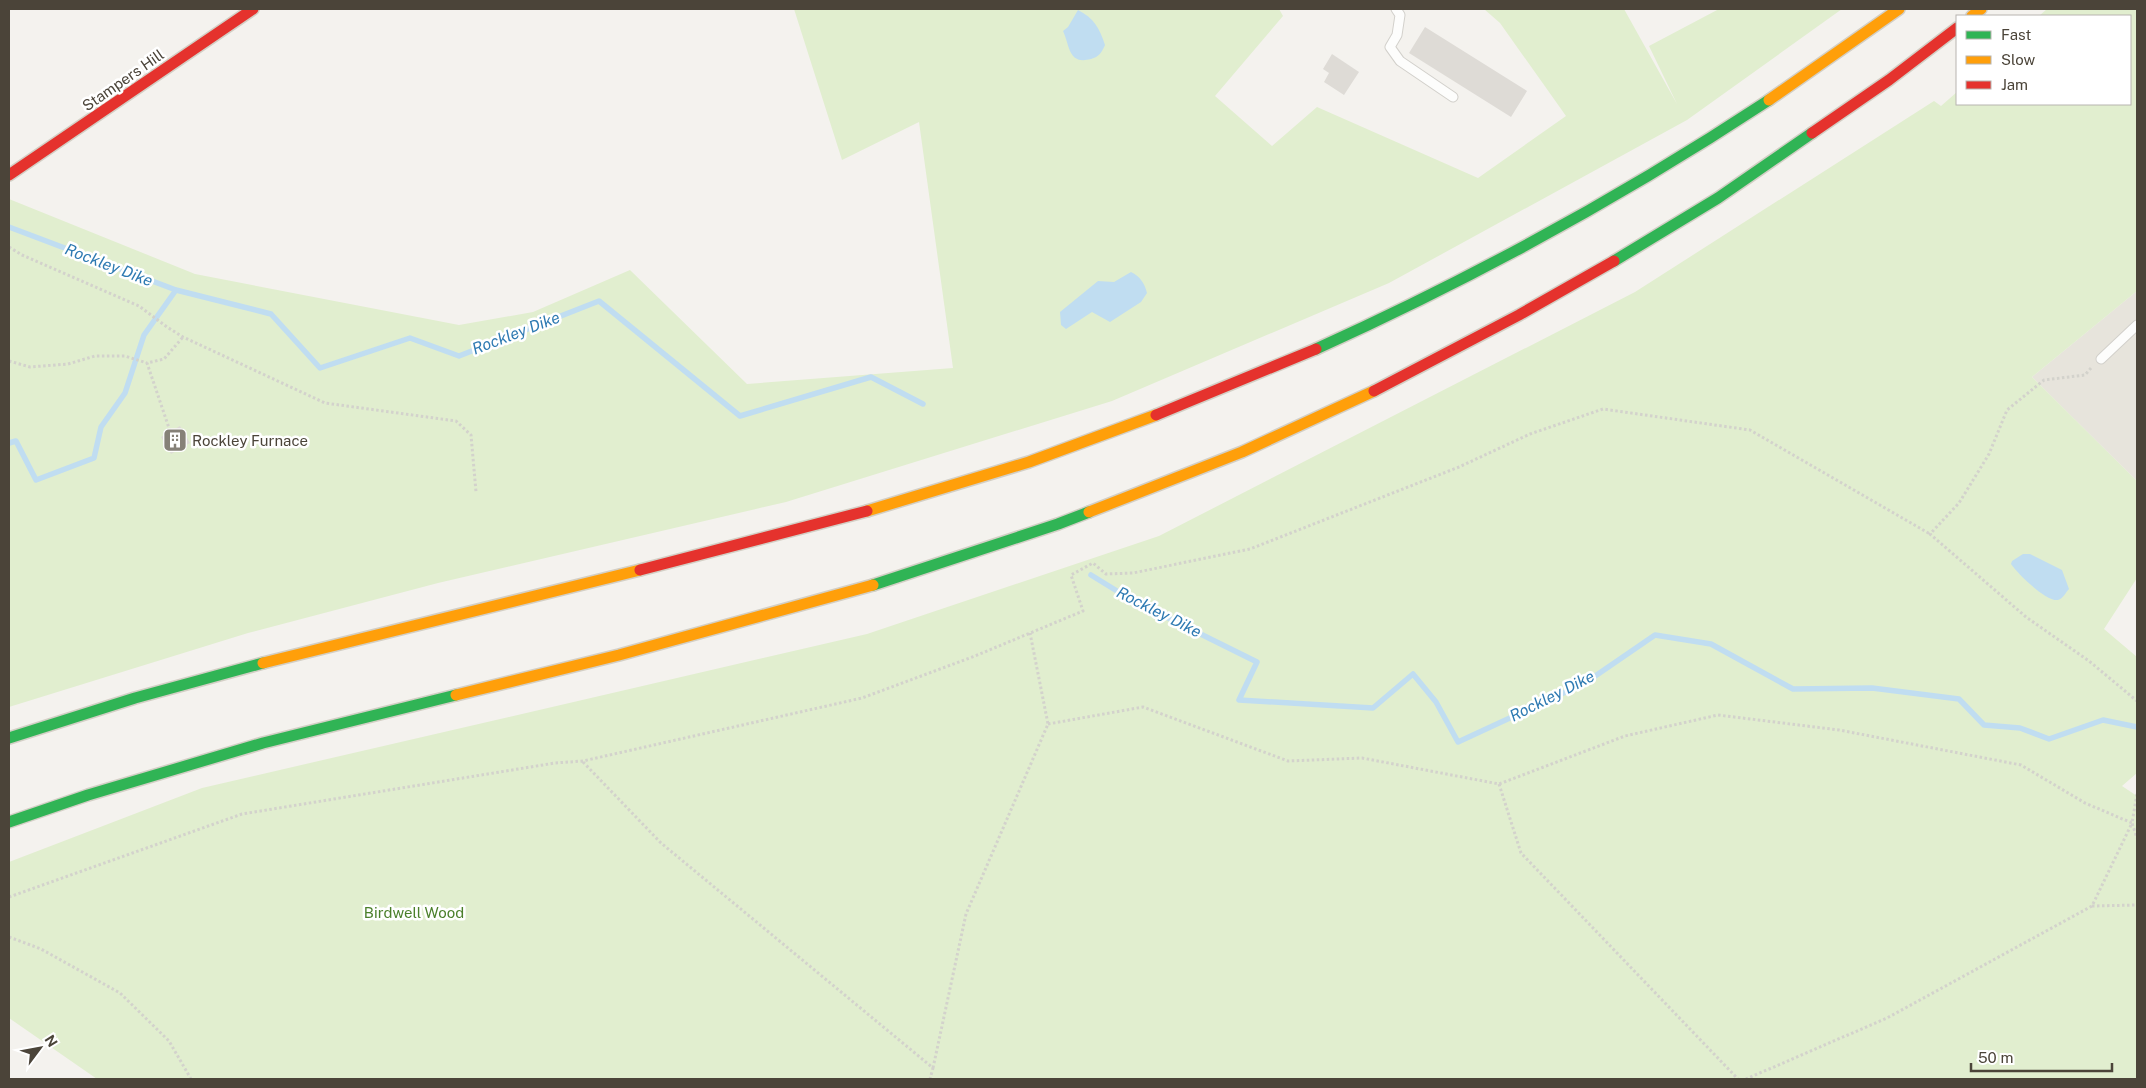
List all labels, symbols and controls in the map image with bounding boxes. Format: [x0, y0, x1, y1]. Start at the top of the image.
legend [1956, 15, 2131, 105]
text: Fast [2001, 26, 2031, 43]
street label: Stampers Hill [79, 46, 167, 114]
text: Slow [2001, 51, 2036, 68]
text: Jam [2001, 76, 2028, 93]
water label: Rockley Dike [62, 240, 156, 291]
water label: Rockley Dike [469, 307, 563, 358]
building icon: Rockley Furnace [162, 427, 188, 453]
place label: Rockley Furnace [192, 432, 308, 449]
water label: Rockley Dike [1113, 583, 1205, 642]
water label: Rockley Dike [1506, 666, 1598, 725]
park label: Birdwell Wood [364, 904, 464, 921]
north arrow [15, 1023, 65, 1073]
text: N [41, 1032, 61, 1050]
scale bar [1971, 1040, 2112, 1072]
text: 50 m [1978, 1049, 2013, 1066]

